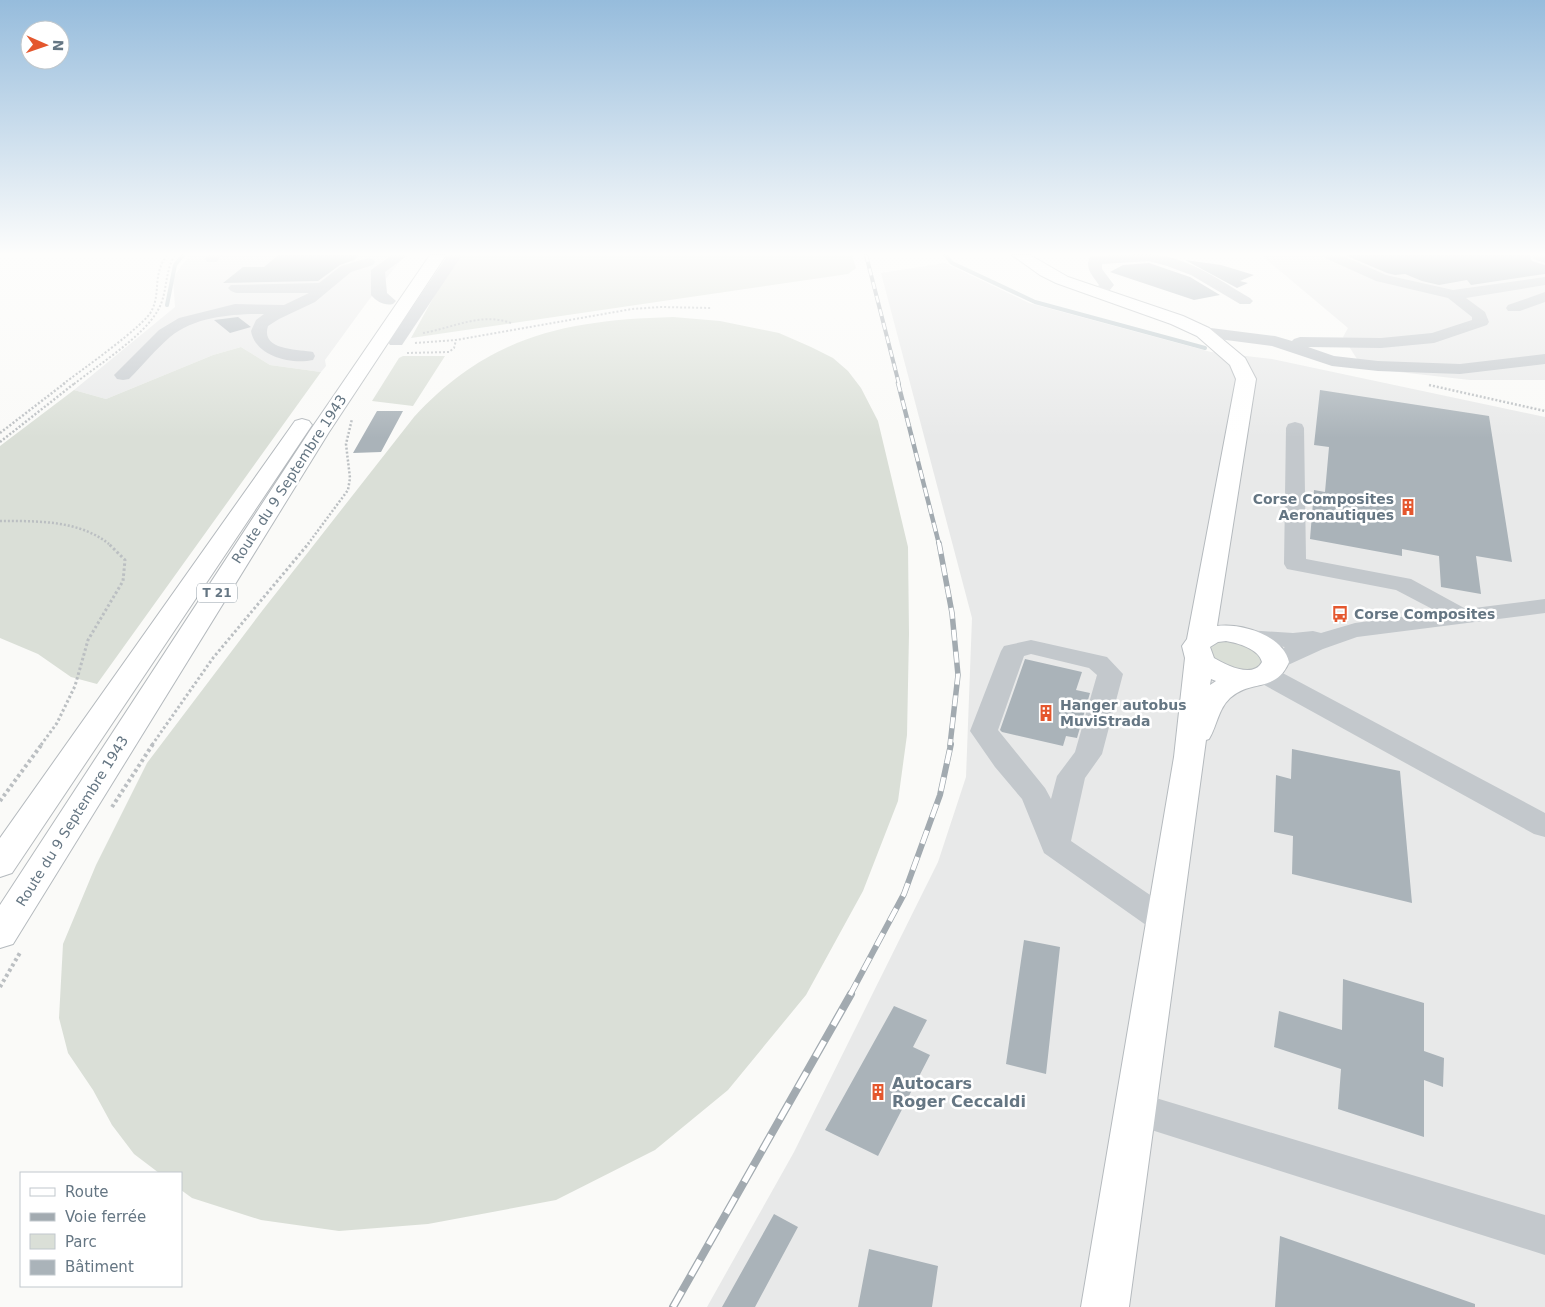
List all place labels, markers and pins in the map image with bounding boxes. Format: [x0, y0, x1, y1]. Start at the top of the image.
place label: Corse Composites Aeronautiques [1253, 491, 1394, 523]
building icon: Corse Composites Aeronautiques [1398, 497, 1418, 517]
bus stop icon: Corse Composites [1330, 604, 1350, 624]
place label: Corse Composites [1354, 606, 1495, 622]
place label: Hanger autobus MuviStrada [1060, 697, 1186, 729]
building icon: Hanger autobus MuviStrada [1036, 703, 1056, 723]
place label: Autocars Roger Ceccaldi [892, 1074, 1026, 1111]
building icon: Autocars Roger Ceccaldi [868, 1082, 888, 1102]

